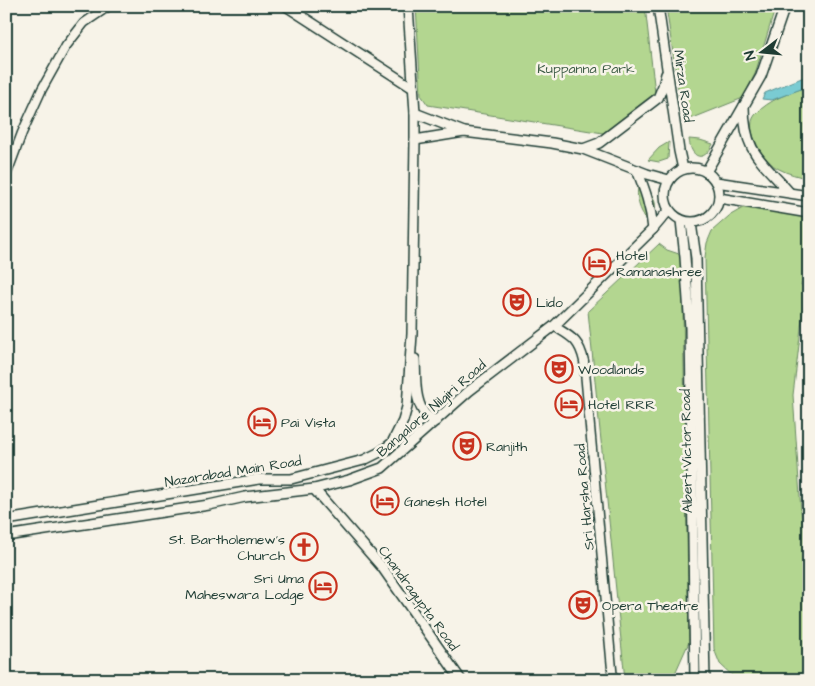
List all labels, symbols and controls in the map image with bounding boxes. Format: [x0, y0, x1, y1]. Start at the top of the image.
north arrow [738, 28, 788, 78]
street label: Mirza Road [668, 48, 698, 124]
text: N [740, 48, 761, 62]
park label: Kuppanna Park [537, 59, 635, 79]
place label: Hotel Ramanashree [616, 246, 703, 282]
hotel icon: Hotel Ramanashree [582, 248, 612, 278]
theatre icon: Lido [502, 287, 532, 317]
place label: Lido [536, 293, 563, 313]
theatre icon: Woodlands [544, 354, 574, 384]
street label: Bangalore Nilgiri Road [372, 355, 491, 462]
place label: Woodlands [578, 360, 645, 380]
hotel icon: Hotel RRR [554, 389, 584, 419]
street label: Albert Victor Road [676, 389, 698, 513]
place label: Hotel RRR [588, 395, 655, 415]
hotel icon: Pai Vista [247, 407, 277, 437]
place label: Pai Vista [281, 413, 335, 433]
theatre icon: Ranjith [452, 431, 482, 461]
place label: Ranjith [486, 437, 527, 457]
street label: Sri Harsha Road [570, 443, 600, 551]
street label: Nazarabad Main Road [163, 451, 303, 493]
hotel icon: Ganesh Hotel [370, 486, 400, 516]
place label: Ganesh Hotel [404, 492, 487, 512]
place label: St. Bartholemew's Church [169, 530, 285, 566]
church icon: St. Bartholemew's Church [289, 532, 319, 562]
street label: Chandragupta Road [373, 542, 463, 655]
place label: Sri Uma Maheswara Lodge [185, 569, 304, 605]
hotel icon: Sri Uma Maheswara Lodge [308, 571, 338, 601]
theatre icon: Opera Theatre [568, 590, 598, 620]
place label: Opera Theatre [602, 596, 699, 616]

